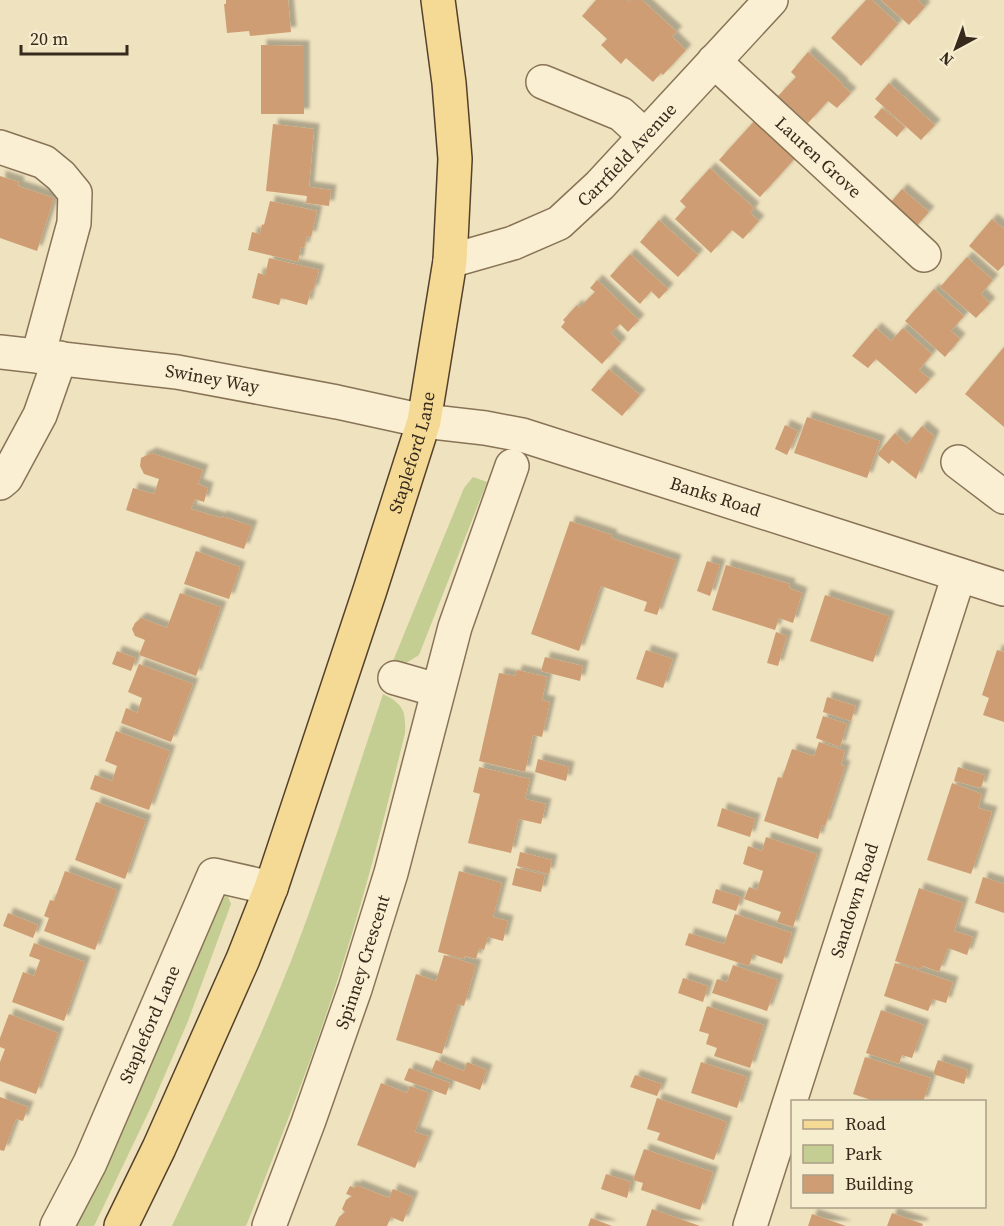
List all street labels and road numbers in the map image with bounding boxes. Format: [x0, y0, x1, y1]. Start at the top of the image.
street label: Carrfield Avenue [571, 97, 682, 212]
street label: Lauren Grove [770, 111, 867, 203]
street label: Swiney Way [164, 358, 262, 399]
street label: Stapleford Lane [382, 390, 441, 517]
street label: Banks Road [667, 470, 764, 522]
street label: Sandown Road [824, 840, 884, 961]
street label: Spinney Crescent [329, 892, 395, 1033]
street label: Stapleford Lane [113, 961, 186, 1087]

